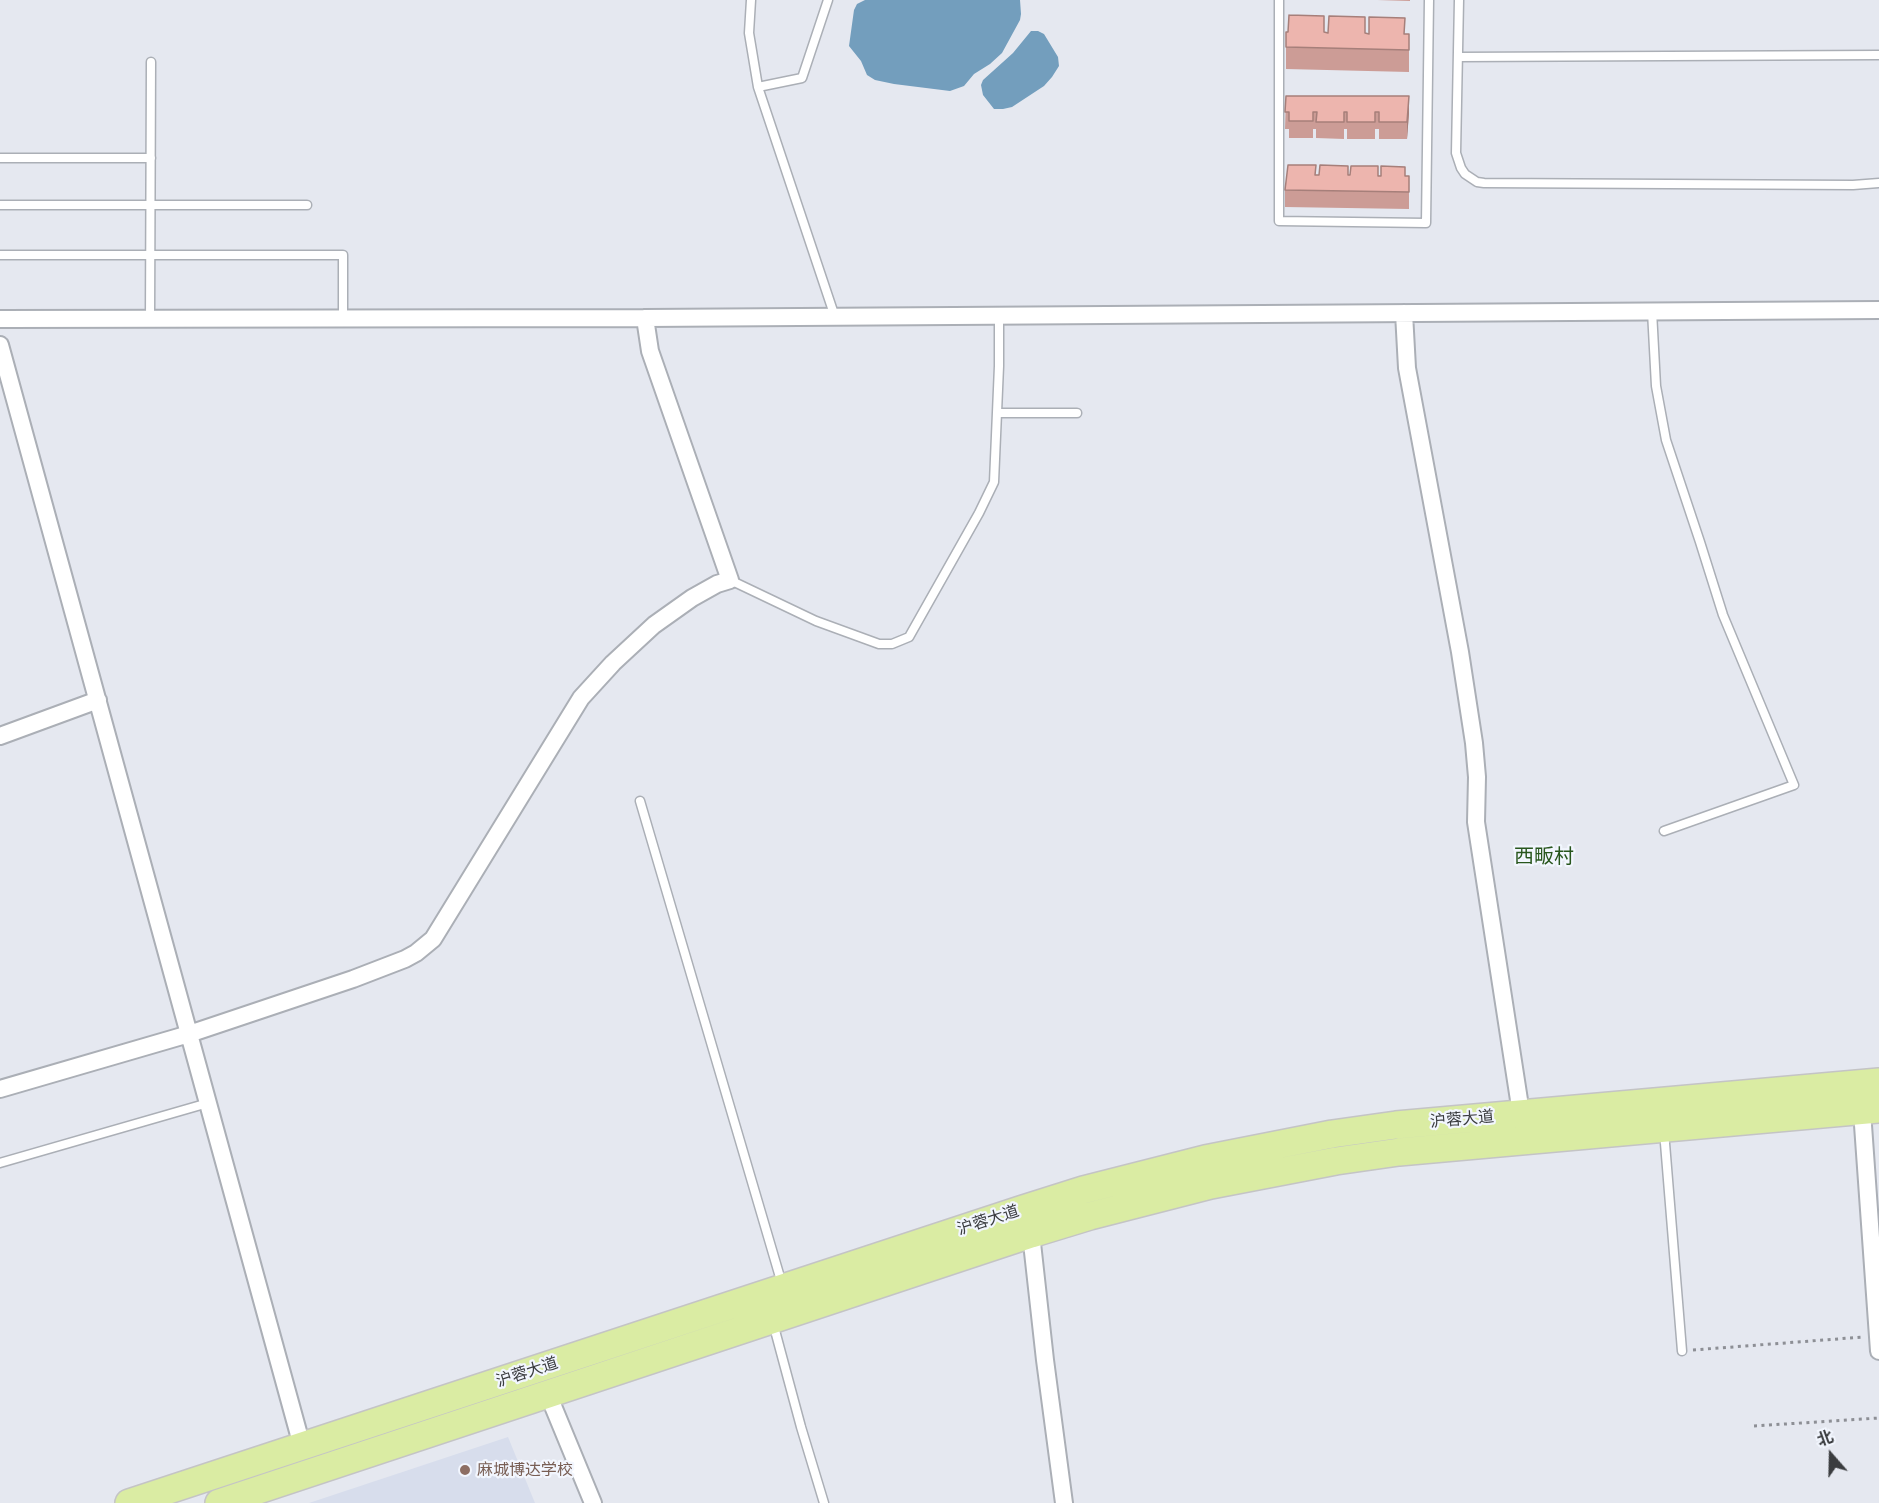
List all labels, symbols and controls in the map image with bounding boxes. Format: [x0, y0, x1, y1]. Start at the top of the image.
district label: 西畈村 [1514, 845, 1574, 869]
street label: 沪蓉大道 [1429, 1107, 1495, 1131]
street label: 沪蓉大道 [955, 1201, 1021, 1239]
street label: 沪蓉大道 [494, 1353, 560, 1391]
north arrow [1801, 1425, 1861, 1485]
text: 北 [1814, 1426, 1835, 1449]
place label: 麻城博达学校 [477, 1460, 573, 1480]
marker: 麻城博达学校 [458, 1463, 472, 1477]

